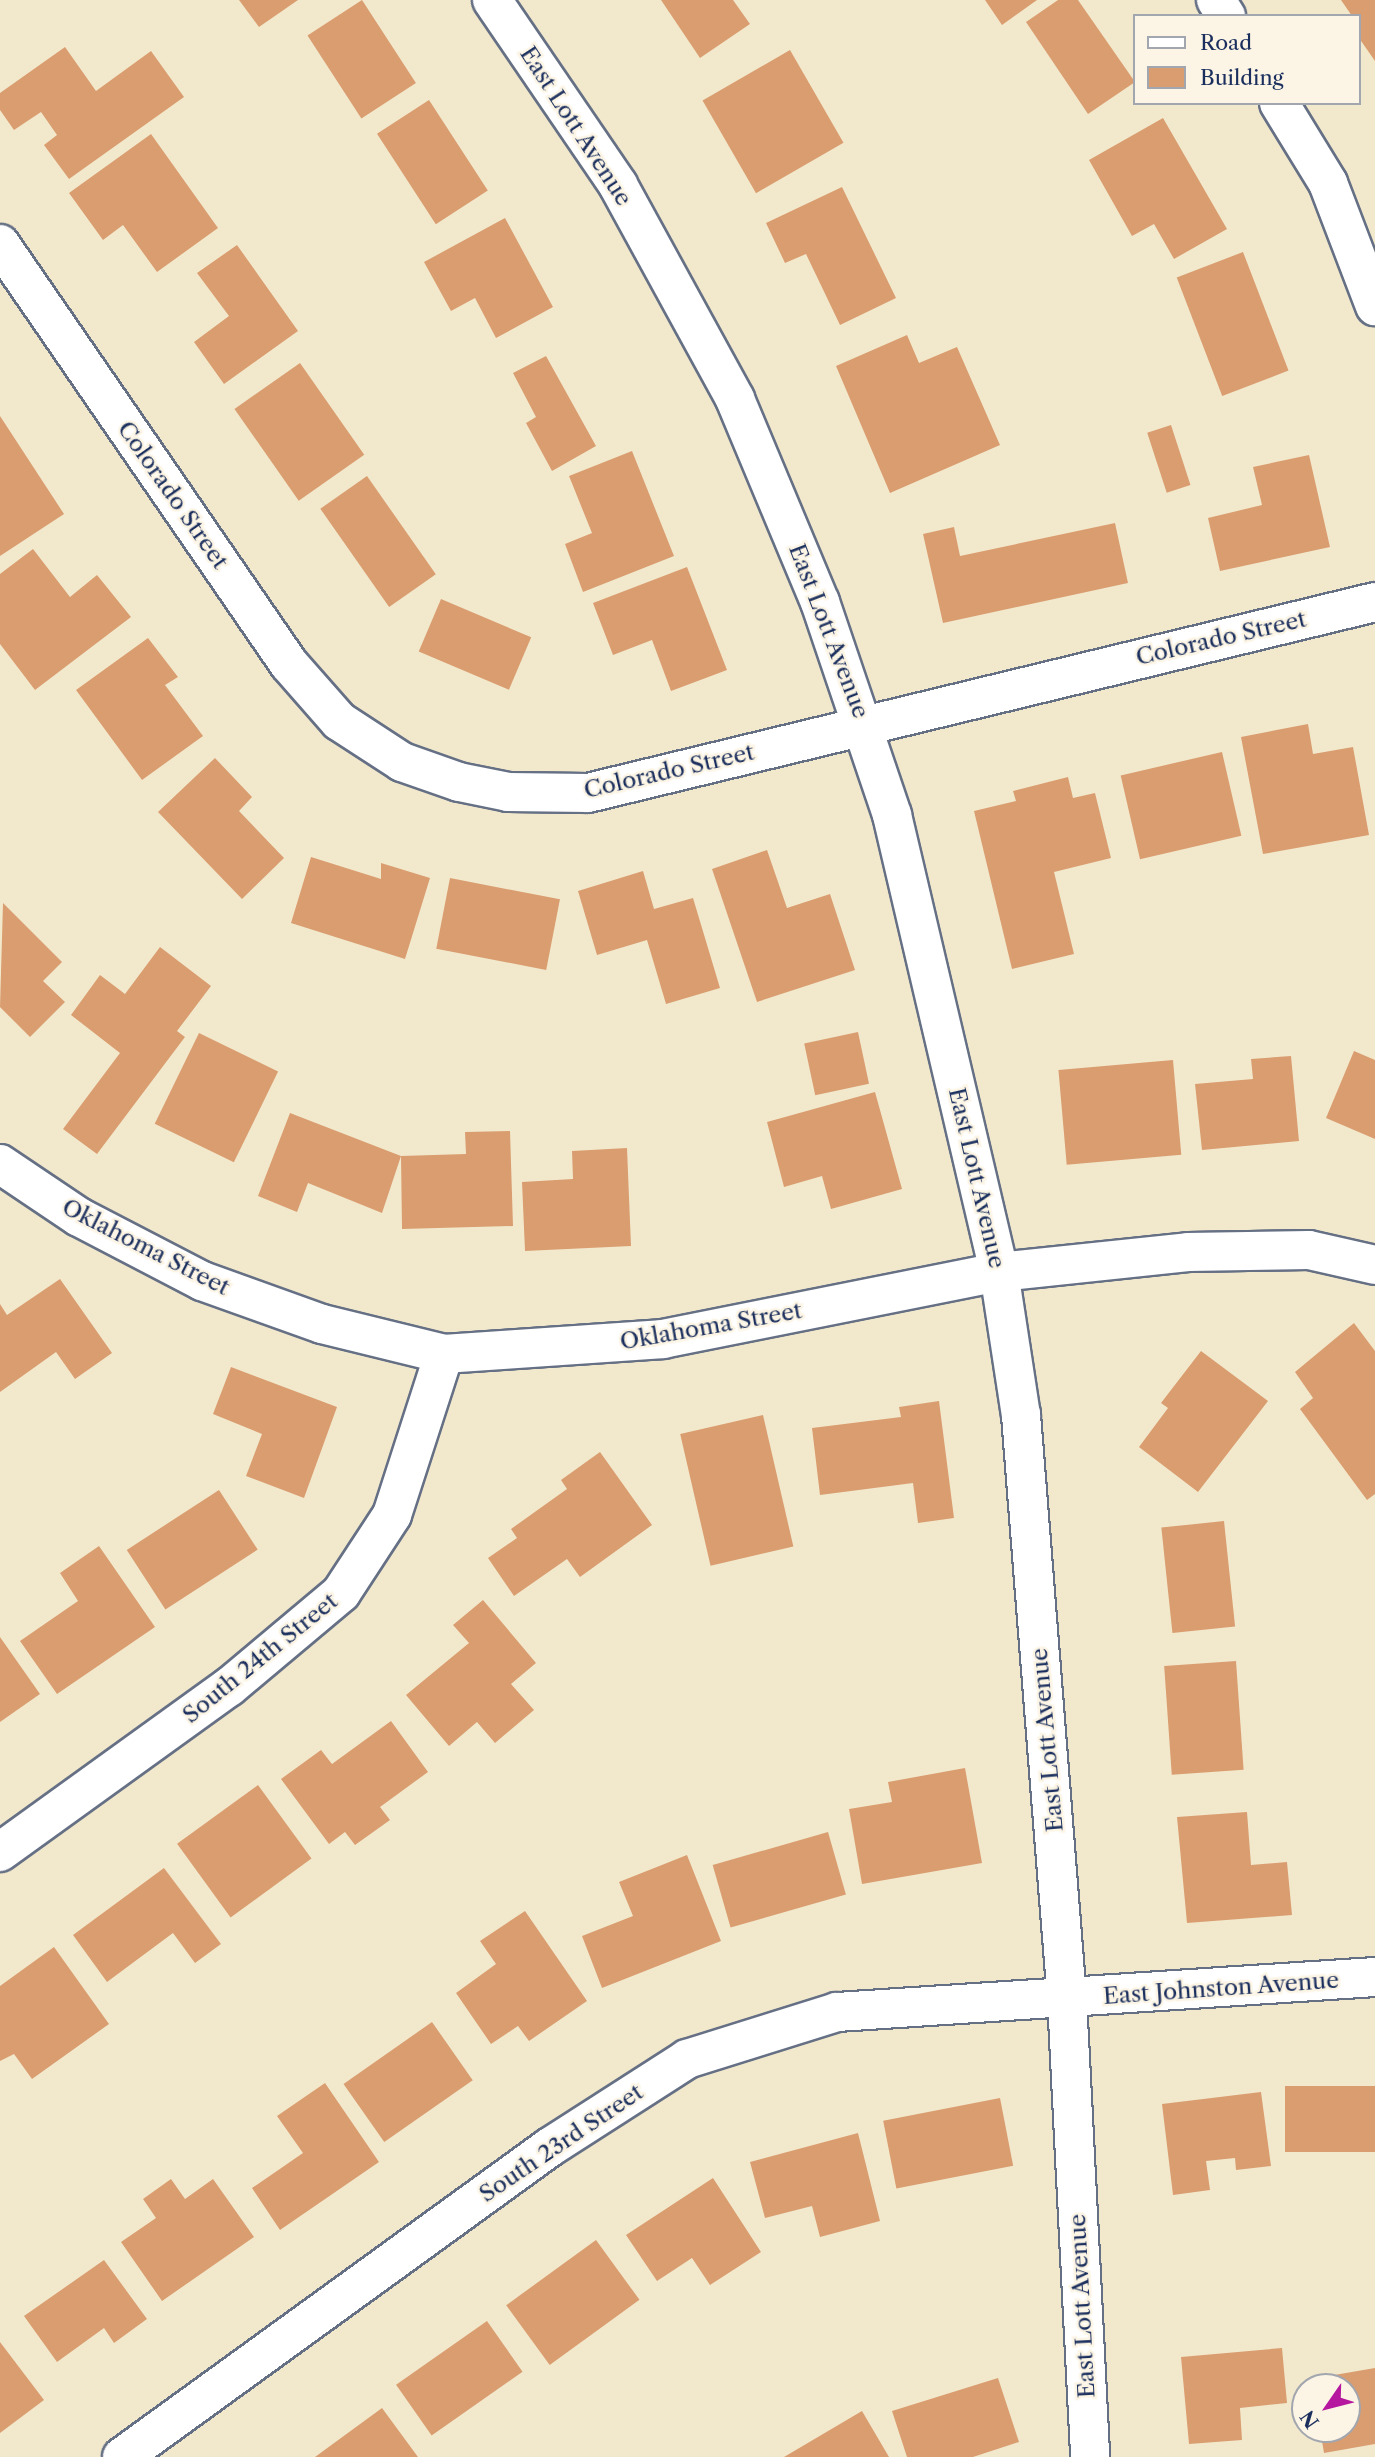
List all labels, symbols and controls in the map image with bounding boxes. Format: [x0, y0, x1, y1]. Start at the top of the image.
legend [1134, 14, 1361, 105]
text: Road [1200, 30, 1252, 55]
street label: East Lott Avenue [514, 41, 638, 211]
text: Building [1200, 65, 1284, 90]
street label: Colorado Street [112, 416, 234, 574]
street label: East Lott Avenue [783, 539, 875, 723]
street label: Colorado Street [1133, 605, 1309, 671]
street label: Colorado Street [581, 738, 757, 804]
street label: East Lott Avenue [943, 1085, 1011, 1271]
street label: Oklahoma Street [58, 1193, 234, 1301]
street label: Oklahoma Street [618, 1296, 804, 1356]
street label: South 24th Street [177, 1587, 343, 1729]
street label: East Lott Avenue [1025, 1646, 1069, 1834]
street label: East Johnston Avenue [1102, 1966, 1340, 2010]
street label: South 23rd Street [474, 2078, 648, 2208]
street label: East Lott Avenue [1063, 2213, 1101, 2399]
north arrow [1291, 2373, 1361, 2443]
text: N [1296, 2406, 1324, 2433]

